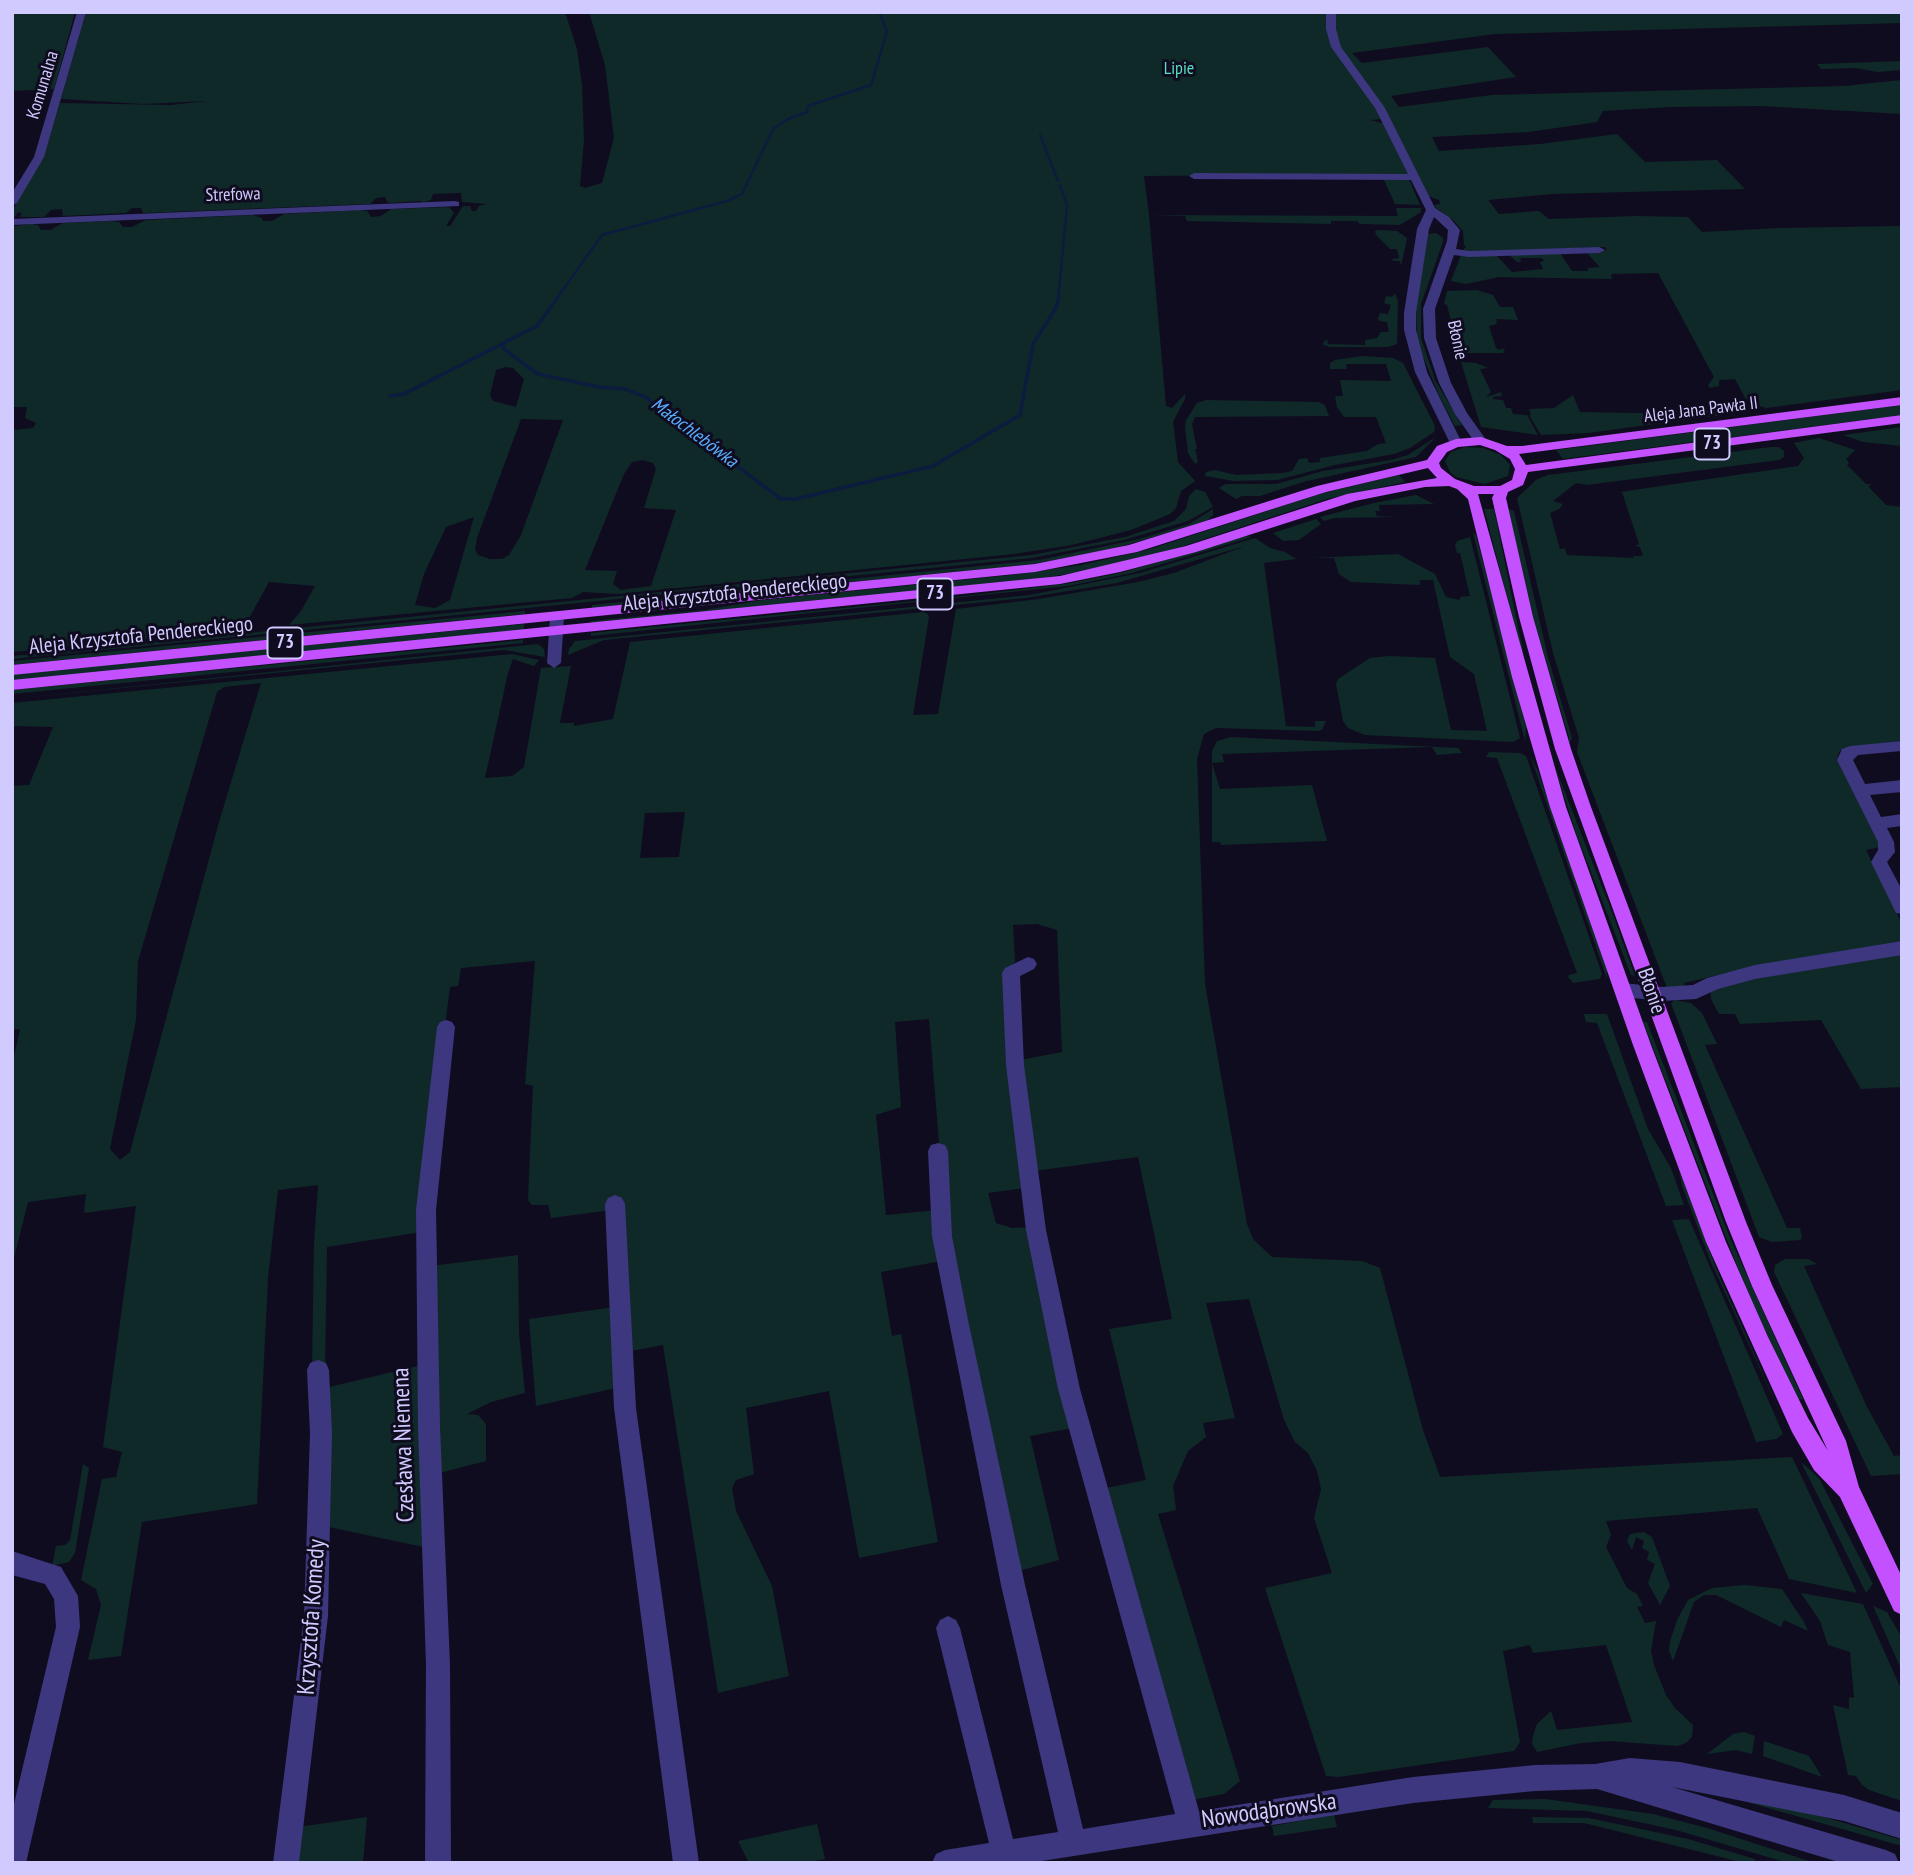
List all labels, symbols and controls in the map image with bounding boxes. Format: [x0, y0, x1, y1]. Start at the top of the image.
street label: Komunalna [22, 48, 64, 122]
park label: Lipie [1164, 58, 1194, 80]
street label: Strefowa [205, 183, 261, 207]
street label: Błonie [1442, 318, 1472, 362]
street label: Aleja Jana Pawła II [1643, 392, 1759, 428]
water label: Małochlebówka [646, 393, 742, 473]
road number: 73 [1694, 428, 1730, 460]
street label: Aleja Krzysztofa Pendereckiego [622, 569, 848, 617]
road number: 73 [918, 579, 953, 610]
street label: Aleja Krzysztofa Pendereckiego [28, 612, 254, 660]
road number: 73 [268, 628, 302, 658]
street label: Błonie [1632, 965, 1670, 1017]
street label: Czesława Niemena [387, 1367, 421, 1523]
street label: Krzysztofa Komedy [292, 1538, 332, 1696]
street label: Nowodąbrowska [1200, 1787, 1338, 1835]

